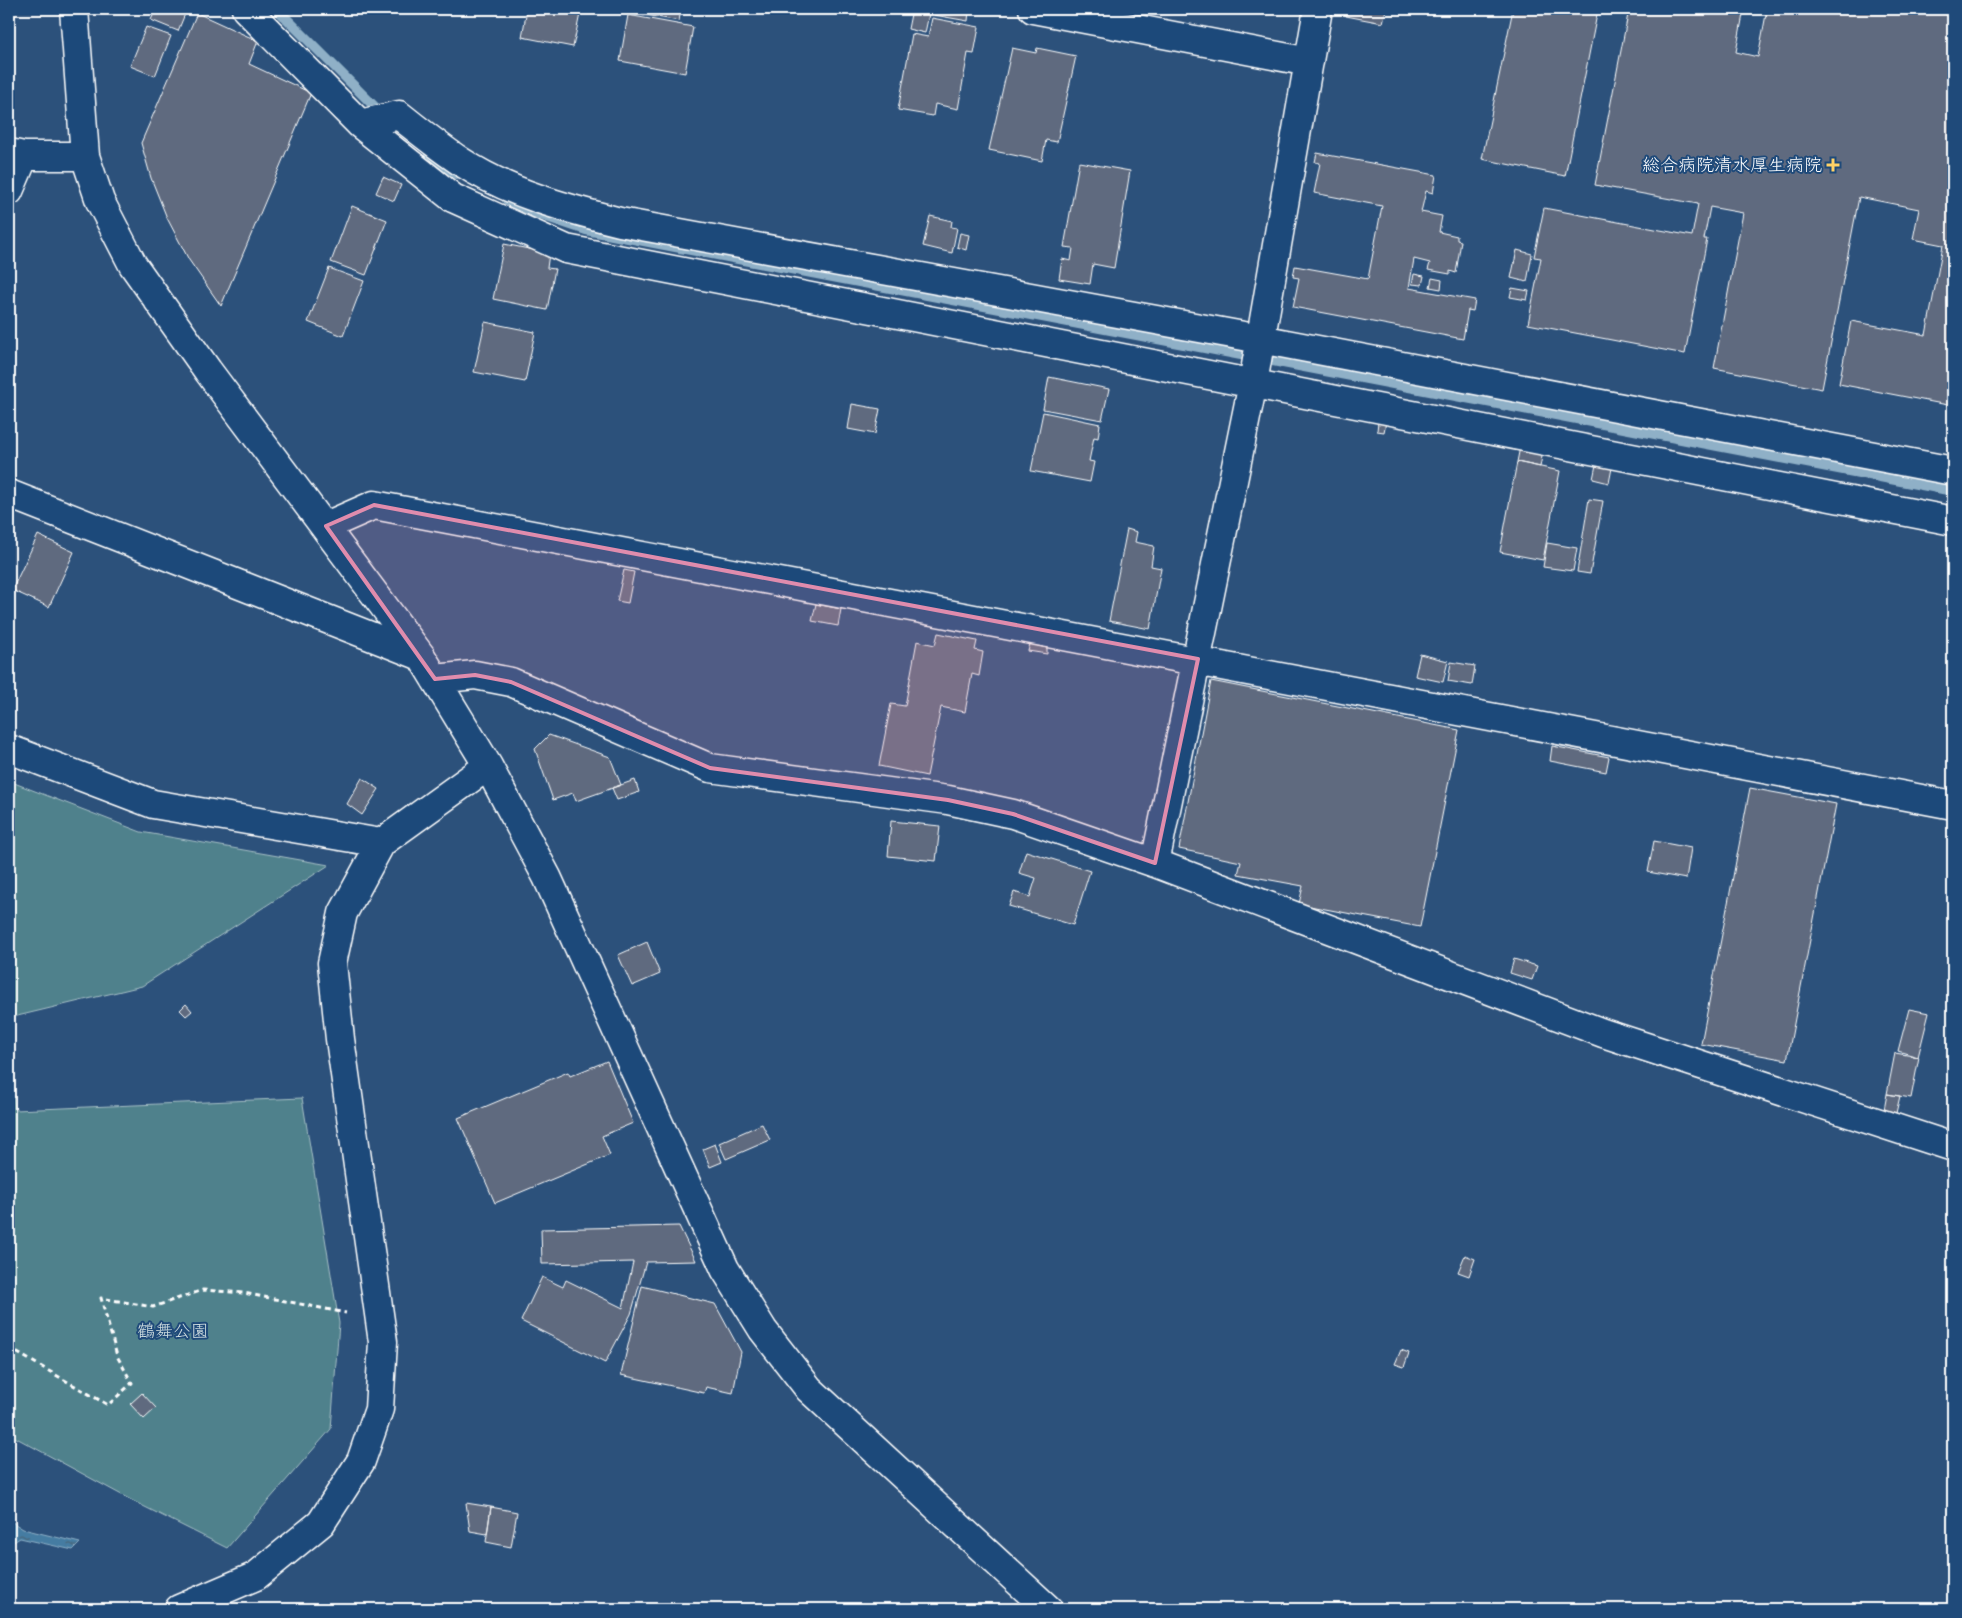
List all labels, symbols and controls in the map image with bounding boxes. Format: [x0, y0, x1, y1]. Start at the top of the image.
place label: 総合病院清水厚生病院 [1642, 155, 1822, 176]
marker: 総合病院清水厚生病院 [1826, 158, 1840, 172]
park label: 鶴舞公園 [137, 1321, 209, 1342]

